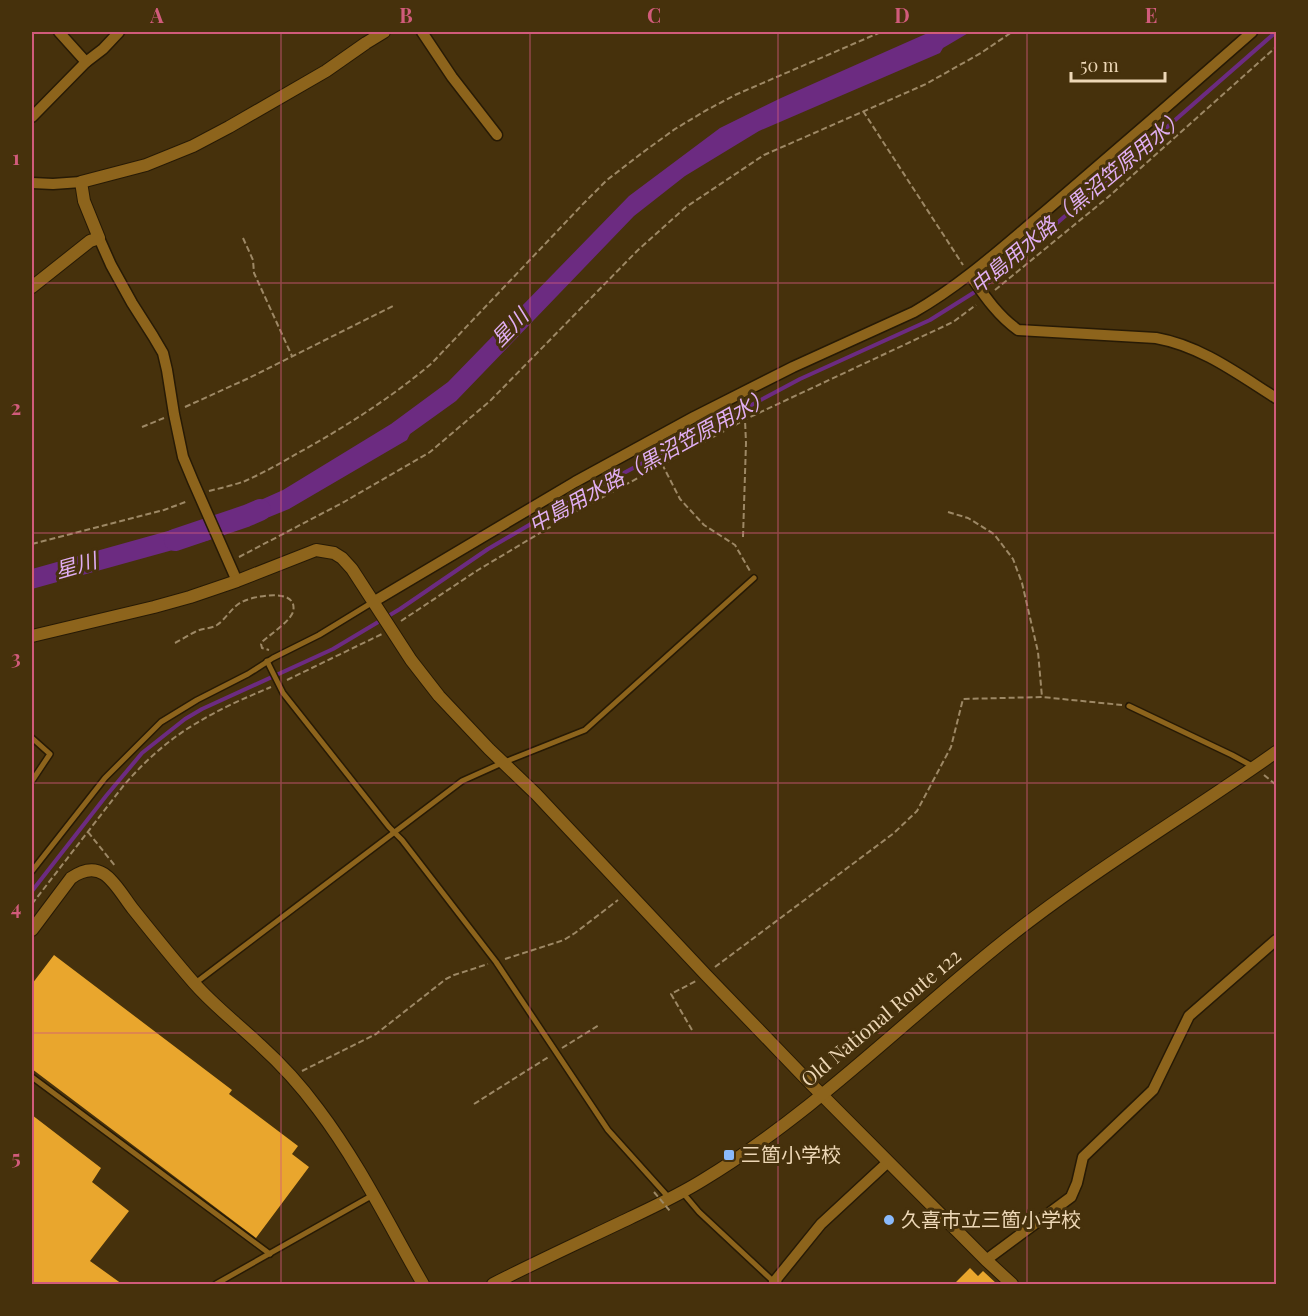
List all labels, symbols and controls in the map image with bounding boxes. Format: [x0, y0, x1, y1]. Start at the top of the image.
text: A [149, 1, 164, 28]
text: B [399, 1, 413, 28]
text: C [647, 1, 661, 28]
text: D [894, 1, 910, 28]
text: E [1145, 1, 1157, 28]
scale bar [1071, 45, 1166, 83]
text: 50 m [1080, 53, 1119, 77]
water label: 中島用水路（黒沼笠原用水） [963, 102, 1190, 299]
text: 1 [12, 143, 20, 170]
water label: 星川 [484, 300, 535, 351]
water label: 中島用水路（黒沼笠原用水） [523, 381, 775, 538]
text: 2 [11, 393, 21, 420]
water label: 星川 [51, 544, 101, 583]
text: 3 [11, 643, 21, 670]
text: 4 [11, 893, 21, 920]
street label: Old National Route 122 [794, 942, 966, 1092]
place label: 三箇小学校 [741, 1140, 841, 1167]
text: 5 [11, 1143, 21, 1170]
marker: 三箇小学校 [722, 1148, 736, 1162]
place label: 久喜市立三箇小学校 [901, 1205, 1081, 1232]
marker: 久喜市立三箇小学校 [882, 1213, 896, 1227]

